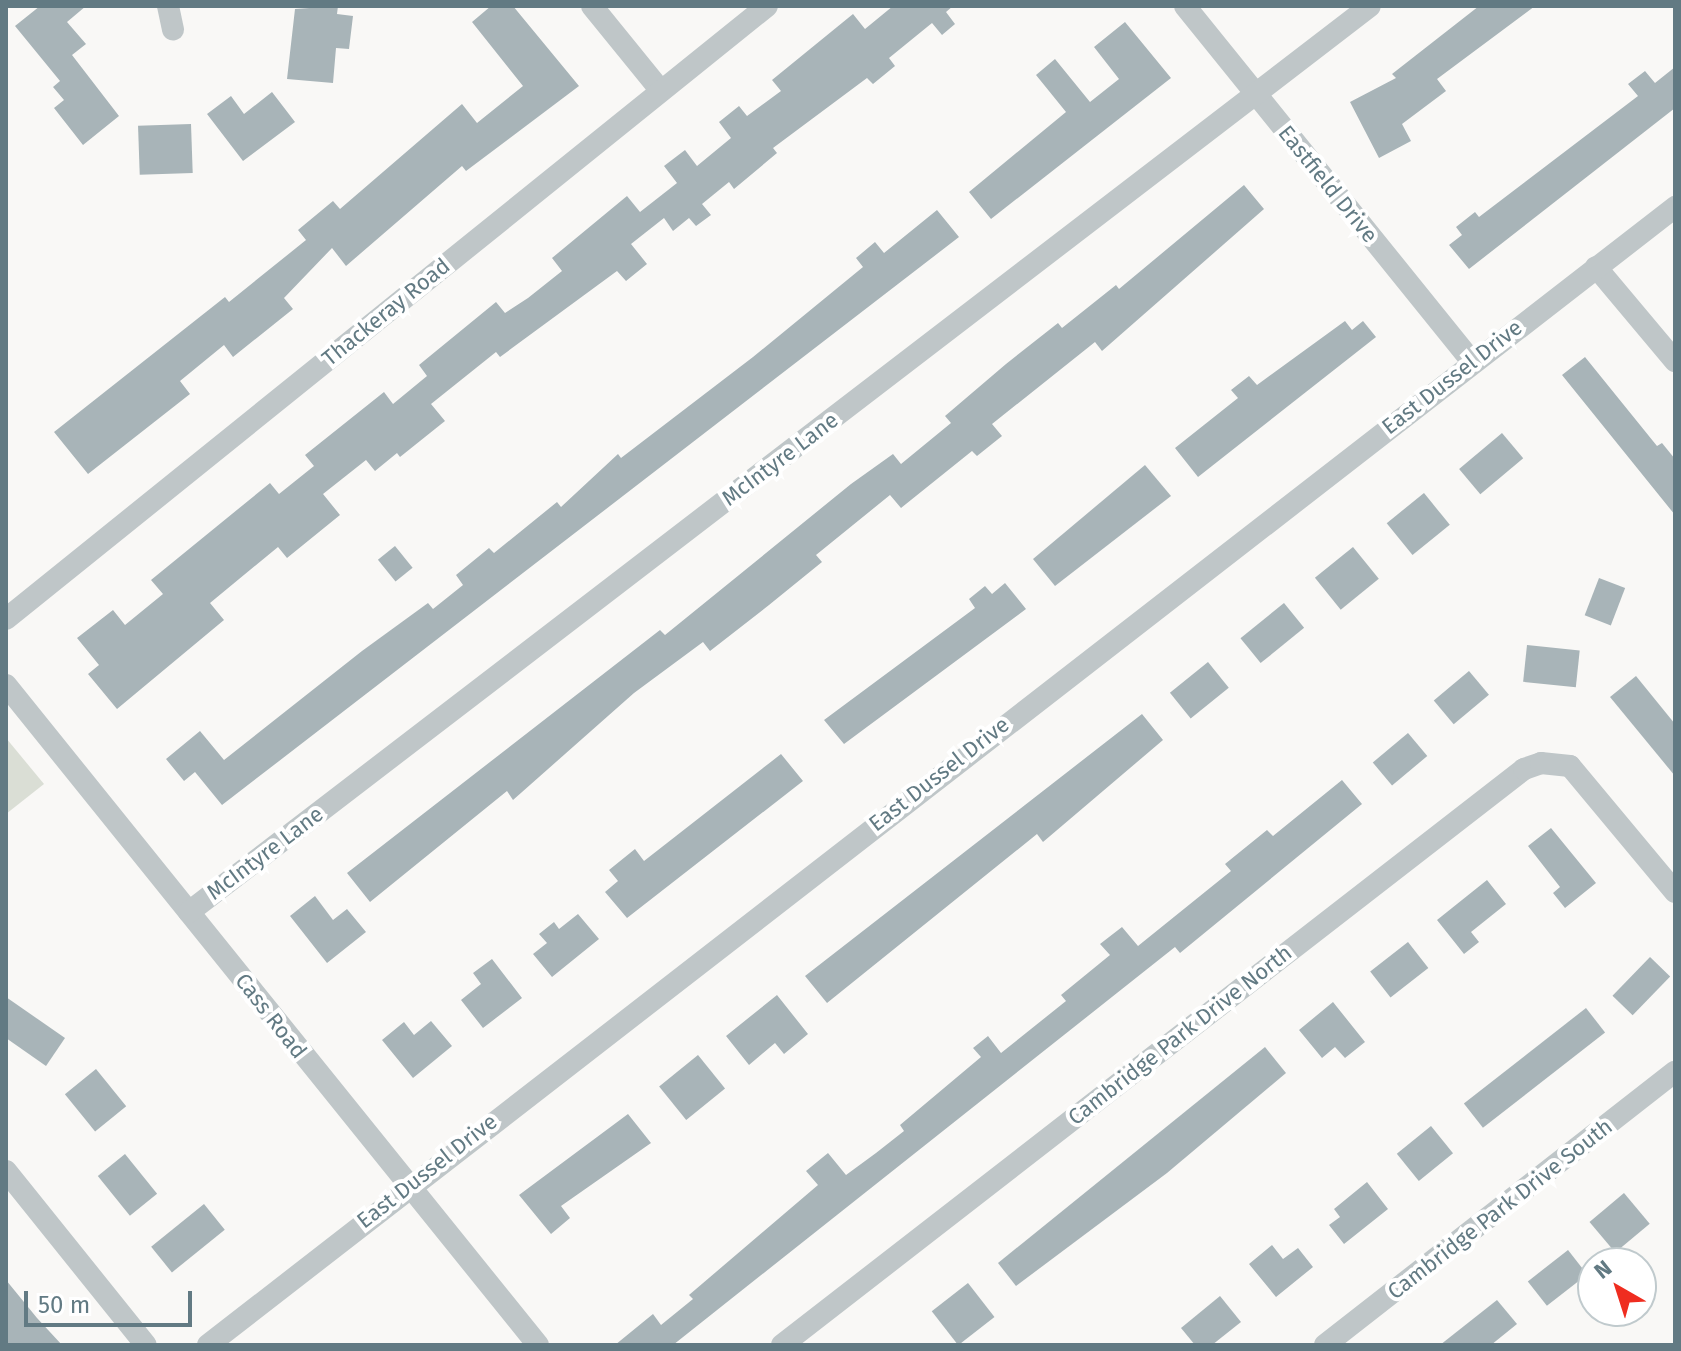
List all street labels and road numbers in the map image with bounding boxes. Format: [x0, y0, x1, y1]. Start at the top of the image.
street label: Eastfield Drive [1273, 120, 1383, 248]
street label: Thackeray Road [317, 252, 455, 372]
street label: East Dussel Drive [1377, 314, 1527, 440]
street label: McIntyre Lane [717, 407, 843, 511]
street label: East Dussel Drive [864, 711, 1014, 837]
street label: McIntyre Lane [202, 801, 328, 905]
street label: Cambridge Park Drive North [1063, 939, 1297, 1131]
street label: Cass Road [230, 968, 312, 1064]
street label: East Dussel Drive [352, 1108, 502, 1234]
street label: Cambridge Park Drive South [1382, 1113, 1618, 1305]

